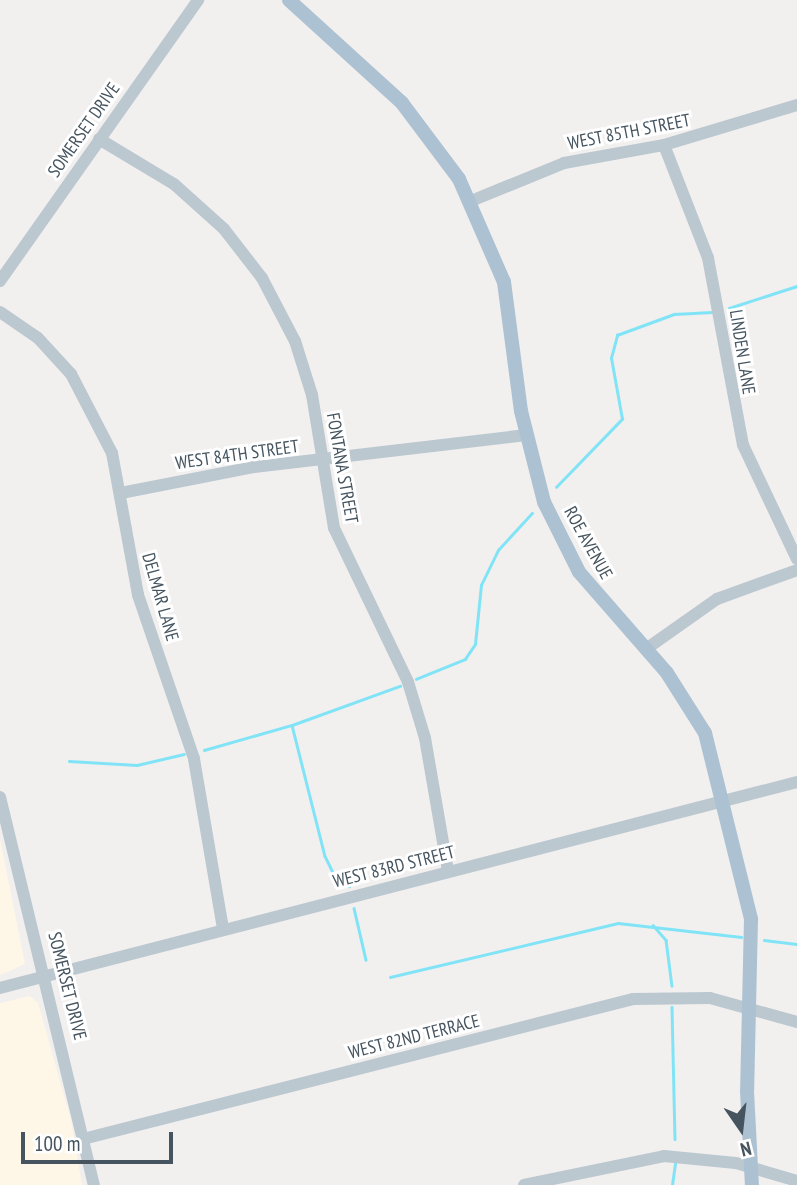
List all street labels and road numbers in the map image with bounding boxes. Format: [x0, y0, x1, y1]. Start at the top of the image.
street label: SOMERSET DRIVE [43, 78, 125, 182]
street label: WEST 85TH STREET [566, 109, 692, 155]
street label: LINDEN LANE [725, 308, 759, 396]
street label: FONTANA STREET [322, 411, 362, 525]
street label: WEST 84TH STREET [174, 436, 300, 474]
street label: ROE AVENUE [559, 503, 617, 583]
street label: DELMAR LANE [137, 550, 183, 644]
street label: WEST 83RD STREET [331, 841, 457, 893]
street label: SOMERSET DRIVE [43, 930, 91, 1042]
street label: WEST 82ND TERRACE [346, 1010, 482, 1064]

